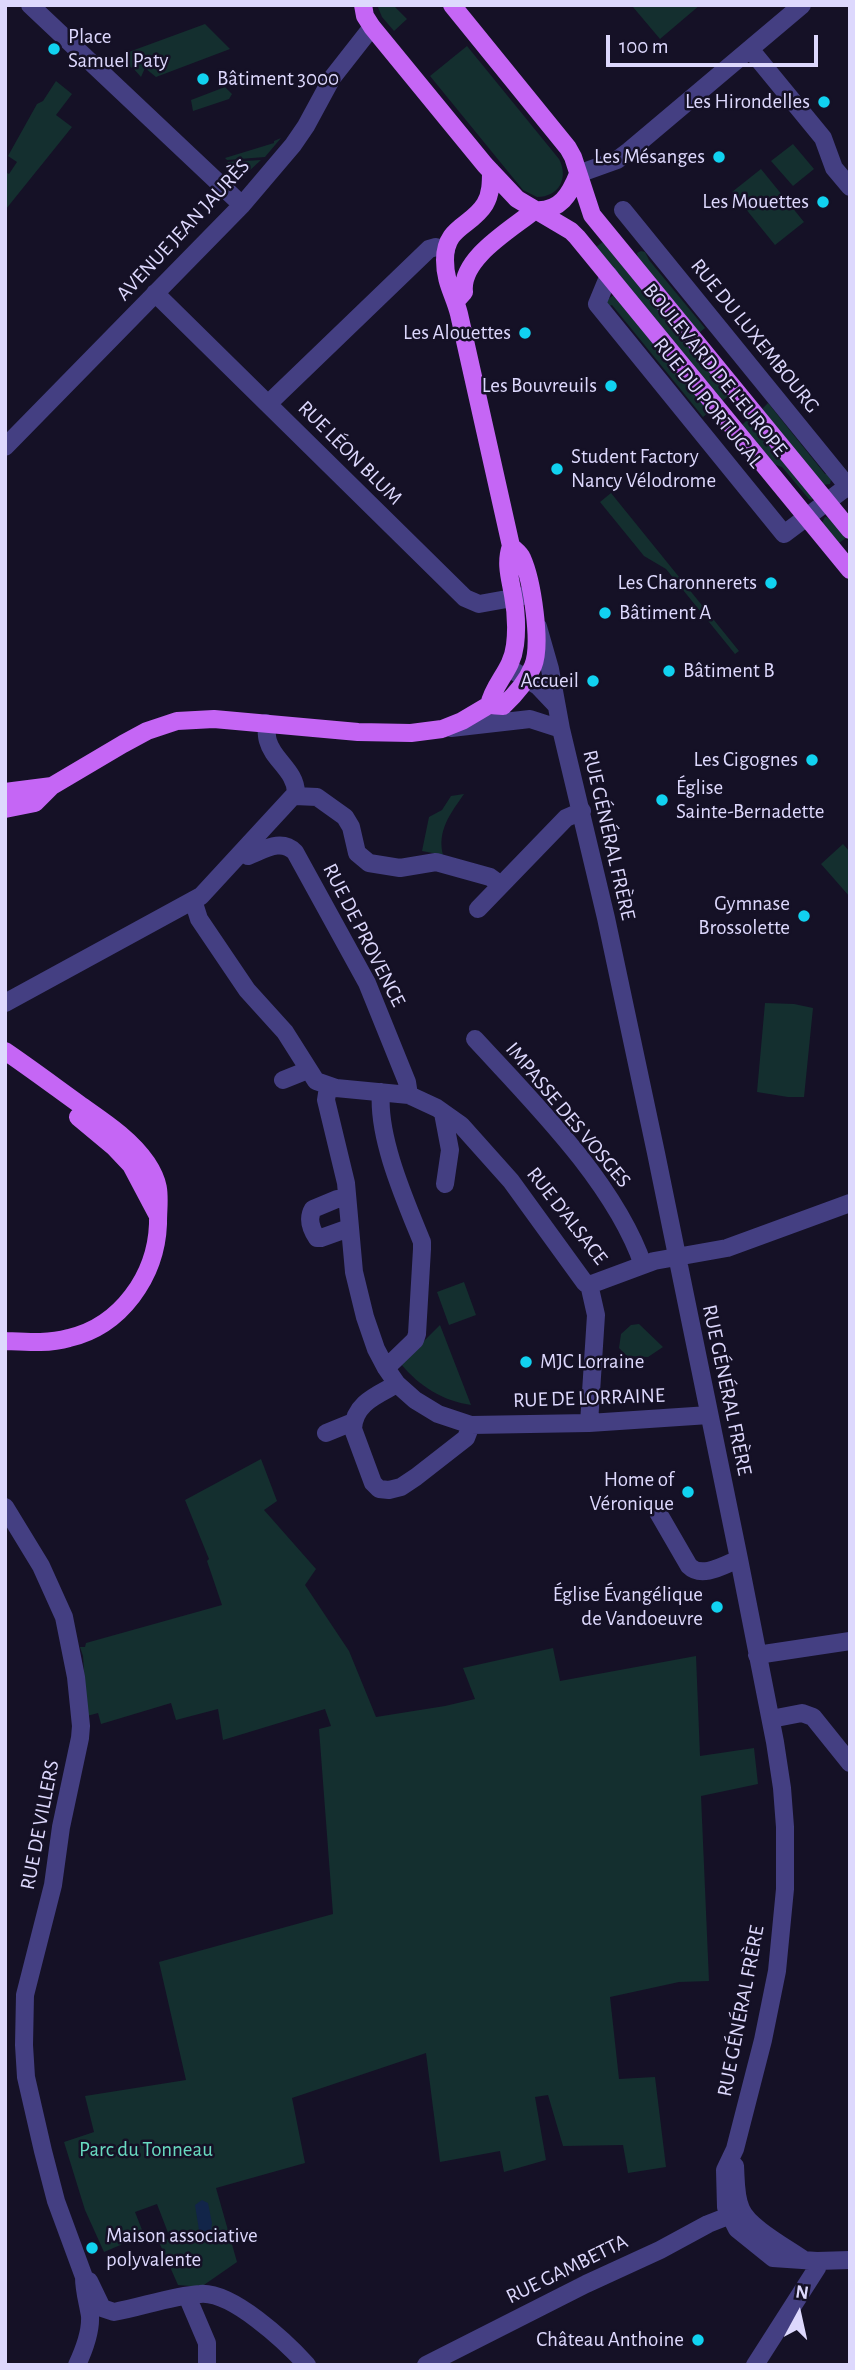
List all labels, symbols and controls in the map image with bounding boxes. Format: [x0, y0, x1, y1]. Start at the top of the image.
scale bar [610, 21, 822, 65]
place label: Place Samuel Paty [68, 24, 169, 74]
text: 100 m [619, 36, 669, 57]
marker: Place Samuel Paty [46, 41, 62, 57]
place label: Bâtiment 3000 [217, 66, 339, 92]
marker: Bâtiment 3000 [195, 71, 211, 87]
place label: Les Hirondelles [685, 89, 810, 115]
marker: Les Hirondelles [816, 94, 832, 110]
place label: Les Mésanges [594, 144, 705, 170]
marker: Les Mésanges [711, 149, 727, 165]
street label: AVENUE JEAN JAURÈS [111, 154, 255, 306]
place label: Les Mouettes [702, 189, 809, 215]
marker: Les Mouettes [815, 194, 831, 210]
street label: RUE DU LUXEMBOURG [685, 254, 825, 418]
street label: BOULEVARD DE L'EUROPE [637, 278, 793, 462]
place label: Les Alouettes [403, 320, 511, 346]
marker: Les Alouettes [517, 325, 533, 341]
street label: RUE DU PORTUGAL [648, 333, 768, 473]
place label: Les Bouvreuils [482, 373, 597, 399]
marker: Les Bouvreuils [603, 378, 619, 394]
street label: RUE LÉON BLUM [293, 396, 407, 510]
place label: Student Factory Nancy Vélodrome [571, 444, 716, 494]
marker: Student Factory Nancy Vélodrome [549, 461, 565, 477]
place label: Les Charonnerets [617, 570, 757, 596]
marker: Les Charonnerets [763, 575, 779, 591]
place label: Bâtiment A [619, 600, 711, 626]
marker: Bâtiment A [597, 605, 613, 621]
place label: Bâtiment B [683, 658, 775, 684]
marker: Bâtiment B [661, 663, 677, 679]
place label: Accueil [520, 668, 579, 694]
marker: Accueil [585, 673, 601, 689]
street label: RUE GÉNÉRAL FRÈRE [577, 747, 641, 923]
place label: Les Cigognes [694, 747, 798, 773]
marker: Les Cigognes [804, 752, 820, 768]
place label: Église Sainte-Bernadette [676, 775, 824, 825]
marker: Église Sainte-Bernadette [654, 792, 670, 808]
street label: RUE DE PROVENCE [317, 859, 411, 1011]
place label: Gymnase Brossolette [698, 891, 790, 941]
marker: Gymnase Brossolette [796, 908, 812, 924]
street label: IMPASSE DES VOSGES [500, 1037, 636, 1193]
street label: RUE D'ALSACE [521, 1162, 613, 1270]
street label: RUE GÉNÉRAL FRÈRE [697, 1302, 757, 1478]
place label: MJC Lorraine [540, 1349, 644, 1375]
marker: MJC Lorraine [518, 1354, 534, 1370]
street label: RUE DE LORRAINE [513, 1383, 665, 1413]
place label: Home of Véronique [590, 1467, 674, 1517]
marker: Home of Véronique [680, 1484, 696, 1500]
place label: Église Évangélique de Vandoeuvre [553, 1582, 703, 1632]
marker: Église Évangélique de Vandoeuvre [709, 1599, 725, 1615]
street label: RUE DE VILLERS [15, 1758, 65, 1892]
street label: RUE GÉNÉRAL FRÈRE [712, 1923, 770, 2099]
park label: Parc du Tonneau [79, 2137, 213, 2163]
place label: Maison associative polyvalente [106, 2223, 258, 2273]
street label: RUE GAMBETTA [502, 2229, 632, 2309]
marker: Maison associative polyvalente [84, 2240, 100, 2256]
north arrow [764, 2279, 834, 2349]
text: N [794, 2282, 810, 2303]
place label: Château Anthoine [536, 2327, 684, 2353]
marker: Château Anthoine [690, 2332, 706, 2348]

